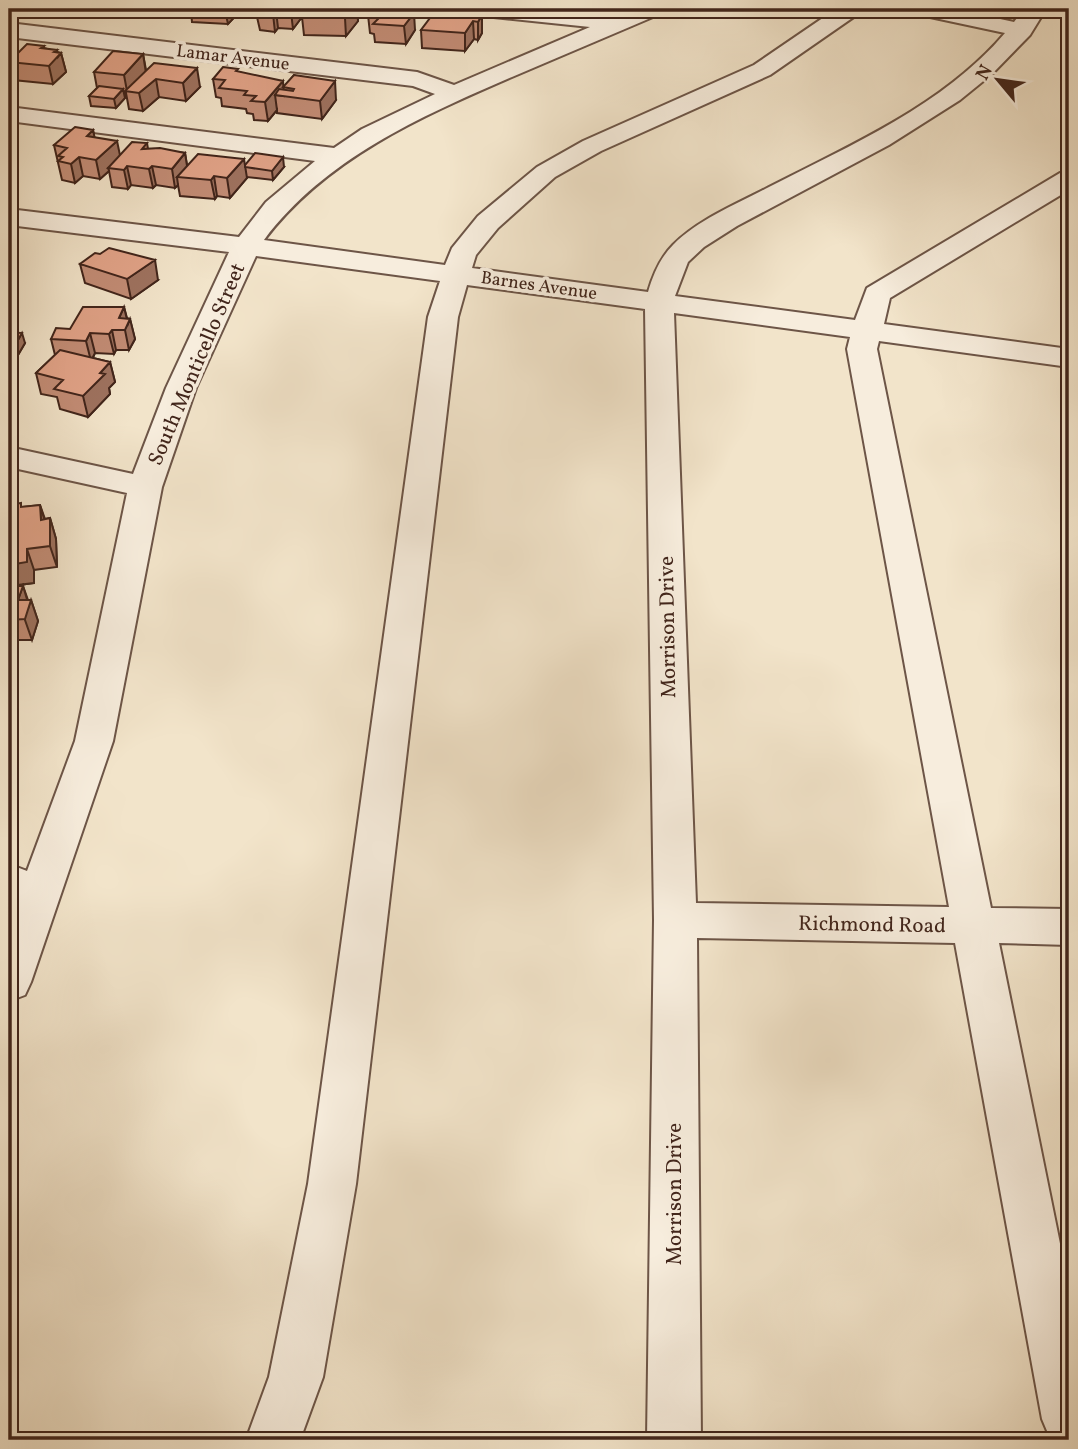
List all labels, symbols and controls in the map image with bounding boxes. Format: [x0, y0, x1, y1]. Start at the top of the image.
street label: Lamar Avenue [175, 39, 291, 78]
north arrow [962, 46, 1032, 116]
text: N [970, 60, 1000, 85]
street label: South Monticello Street [142, 259, 253, 470]
street label: Barnes Avenue [479, 266, 599, 307]
street label: Morrison Drive [653, 555, 684, 698]
street label: Richmond Road [798, 910, 946, 941]
street label: Morrison Drive [661, 1123, 690, 1265]

